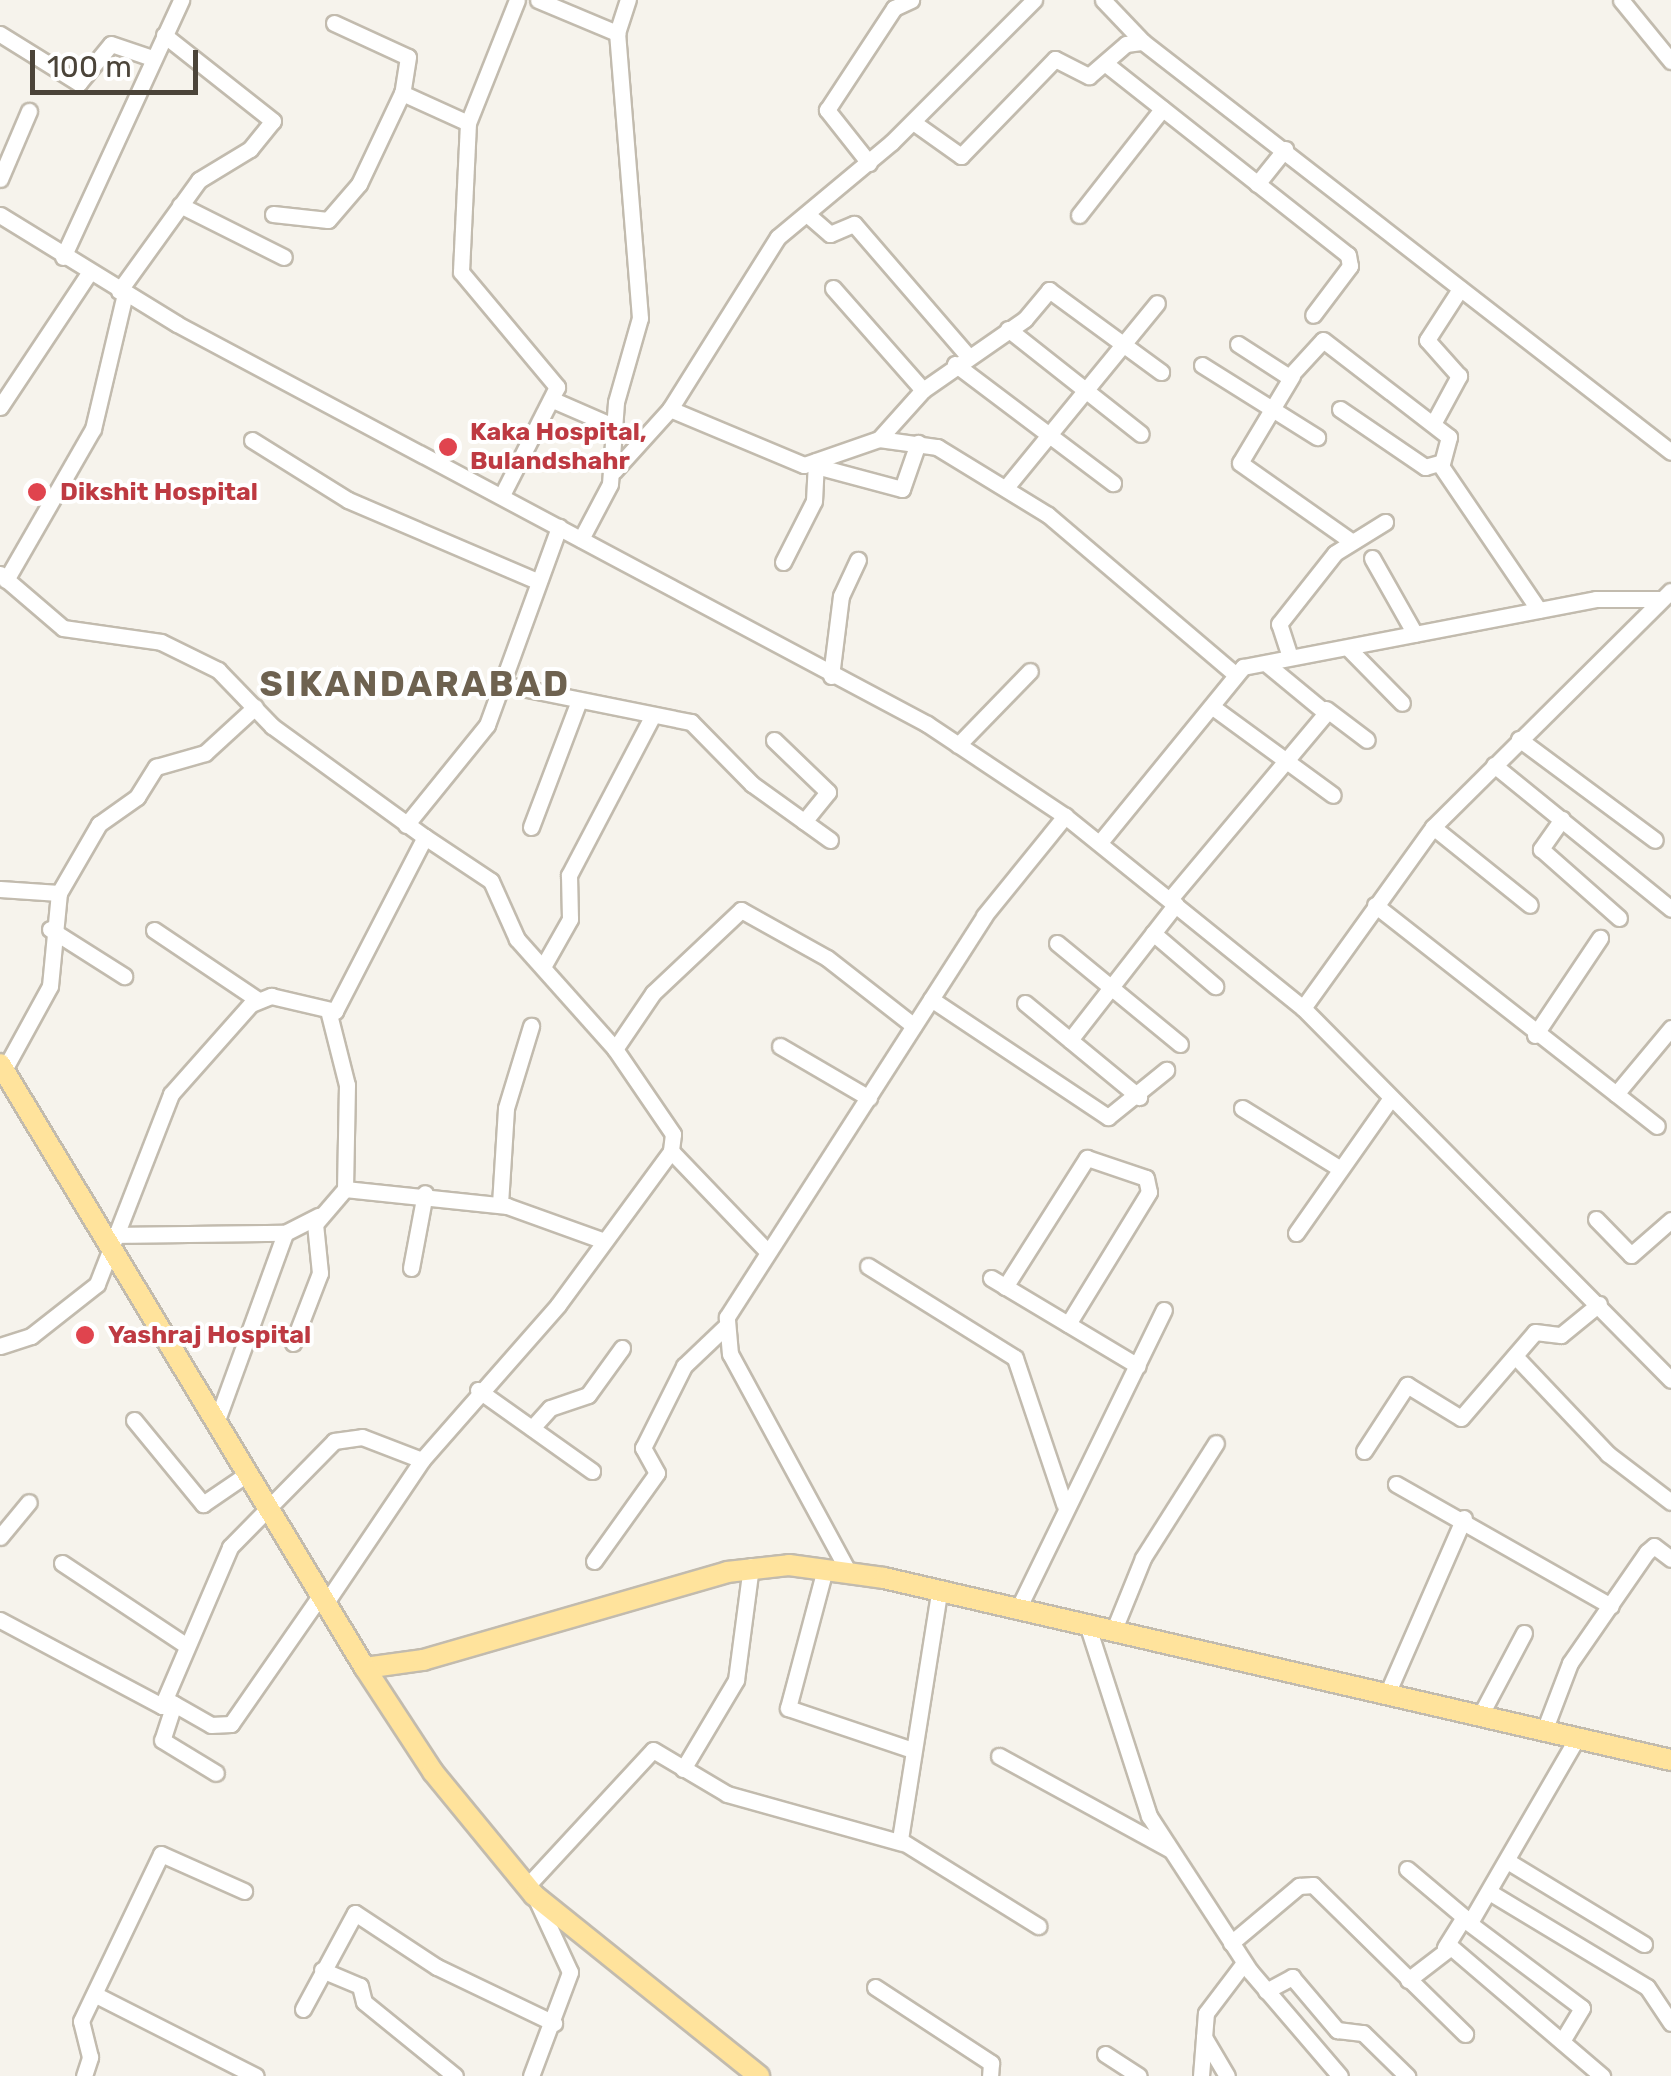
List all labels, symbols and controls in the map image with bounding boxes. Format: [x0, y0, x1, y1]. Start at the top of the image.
scale bar [35, 30, 202, 92]
text: 100 m [47, 49, 132, 85]
place label: Kaka Hospital, Bulandshahr [470, 418, 647, 477]
marker: Kaka Hospital, Bulandshahr [435, 434, 461, 460]
place label: Dikshit Hospital [60, 477, 258, 507]
marker: Dikshit Hospital [24, 479, 50, 505]
district label: SIKANDARABAD [259, 663, 571, 705]
place label: Yashraj Hospital [108, 1320, 311, 1350]
marker: Yashraj Hospital [72, 1322, 98, 1348]

